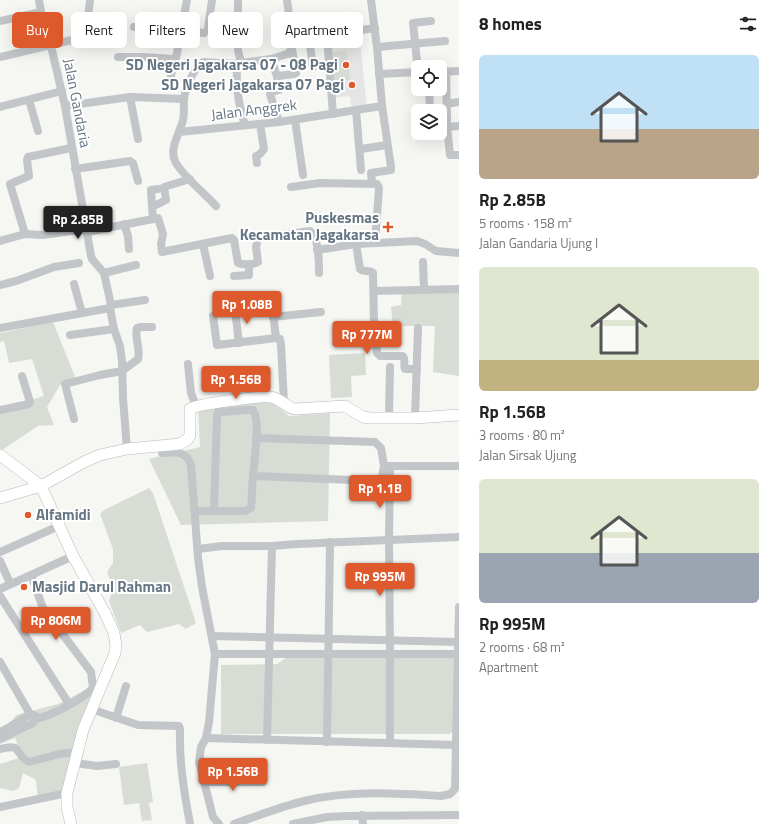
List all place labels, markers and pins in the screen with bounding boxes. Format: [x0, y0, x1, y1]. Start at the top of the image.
place label: SD Negeri Jagakarsa 07 - 08 Pagi [126, 53, 338, 76]
marker: SD Negeri Jagakarsa 07 - 08 Pagi [341, 60, 351, 70]
place label: SD Negeri Jagakarsa 07 Pagi [161, 73, 344, 96]
marker: SD Negeri Jagakarsa 07 Pagi [347, 80, 357, 90]
pin: Rp 2.85B [37, 206, 119, 240]
place label: Puskesmas Kecamatan Jagakarsa [240, 206, 379, 246]
marker: Puskesmas Kecamatan Jagakarsa [382, 221, 394, 233]
pin: Rp 1.08B [206, 291, 288, 325]
pin: Rp 777M [330, 321, 404, 355]
pin: Rp 1.56B [195, 366, 277, 400]
pin: Rp 1.1B [343, 475, 417, 509]
place label: Alfamidi [36, 503, 91, 526]
marker: Alfamidi [23, 510, 33, 520]
pin: Rp 995M [343, 563, 417, 597]
place label: Masjid Darul Rahman [32, 575, 171, 598]
marker: Masjid Darul Rahman [19, 582, 29, 592]
pin: Rp 806M [19, 607, 93, 641]
pin: Rp 1.56B [192, 758, 274, 792]

